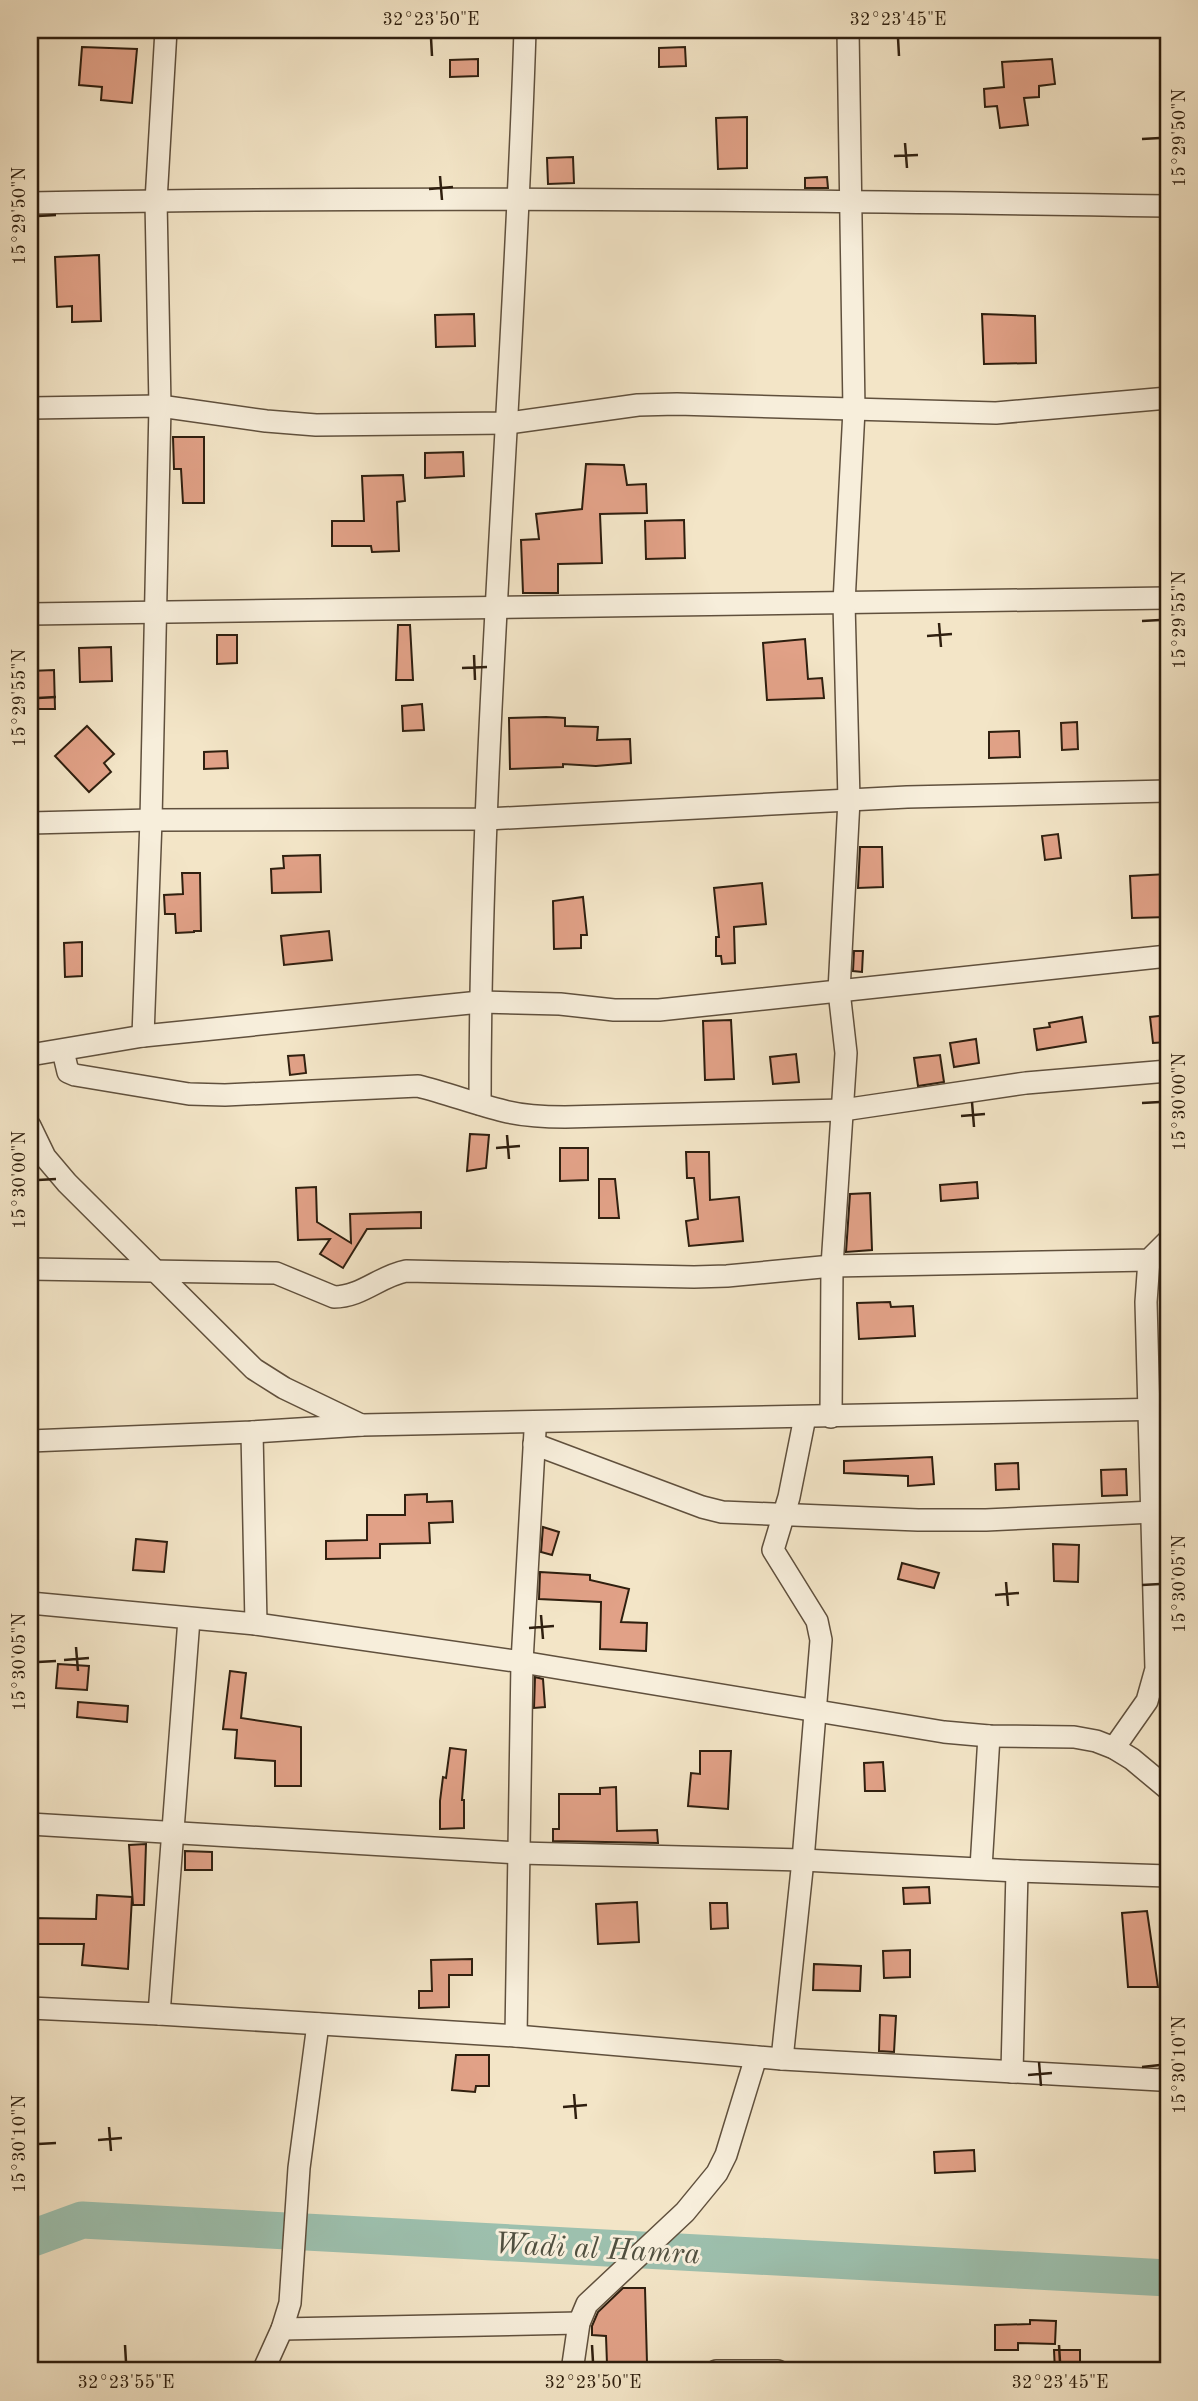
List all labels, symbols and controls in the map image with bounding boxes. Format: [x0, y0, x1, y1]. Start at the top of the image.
text: 32°23'50"E [383, 11, 479, 29]
text: 32°23'45"E [850, 11, 946, 29]
text: 15°29'50"N [1171, 89, 1189, 187]
text: 15°29'50"N [11, 167, 29, 265]
text: 15°29'55"N [1171, 571, 1189, 669]
text: 15°29'55"N [11, 649, 29, 747]
text: 15°30'00"N [1171, 1053, 1189, 1151]
text: 15°30'00"N [11, 1131, 29, 1229]
text: 15°30'05"N [1171, 1535, 1189, 1633]
text: 15°30'05"N [11, 1613, 29, 1711]
text: 15°30'10"N [1171, 2016, 1189, 2114]
text: 15°30'10"N [11, 2095, 29, 2193]
water label: Wadi al Hamra [493, 2230, 701, 2270]
text: 32°23'55"E [78, 2374, 174, 2392]
text: 32°23'50"E [545, 2374, 641, 2392]
text: 32°23'45"E [1012, 2374, 1108, 2392]

